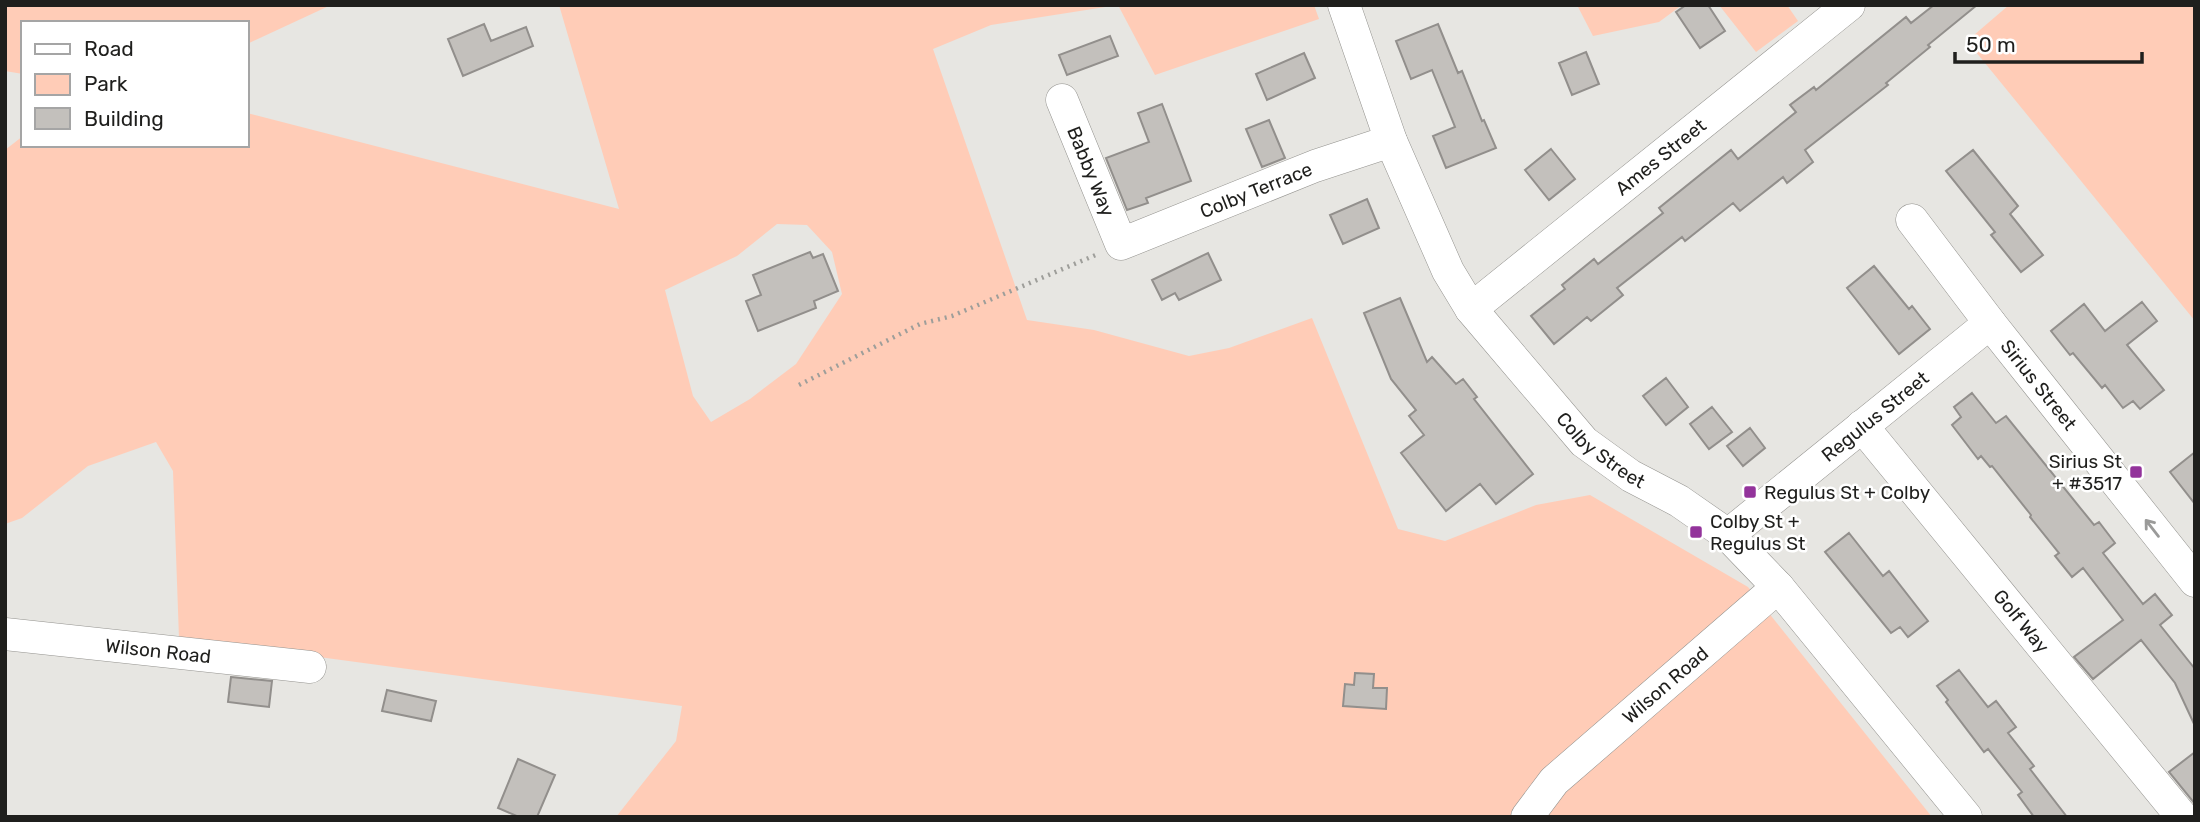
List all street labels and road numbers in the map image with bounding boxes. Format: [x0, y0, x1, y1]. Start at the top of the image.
street label: Ames Street [1611, 113, 1711, 200]
street label: Babby Way [1062, 123, 1119, 220]
street label: Colby Terrace [1197, 157, 1316, 223]
street label: Sirius Street [1996, 335, 2082, 435]
street label: Regulus Street [1817, 366, 1934, 467]
street label: Colby Street [1551, 407, 1650, 494]
street label: Golf Way [1988, 585, 2054, 658]
street label: Wilson Road [104, 634, 212, 668]
street label: Wilson Road [1618, 642, 1713, 729]

